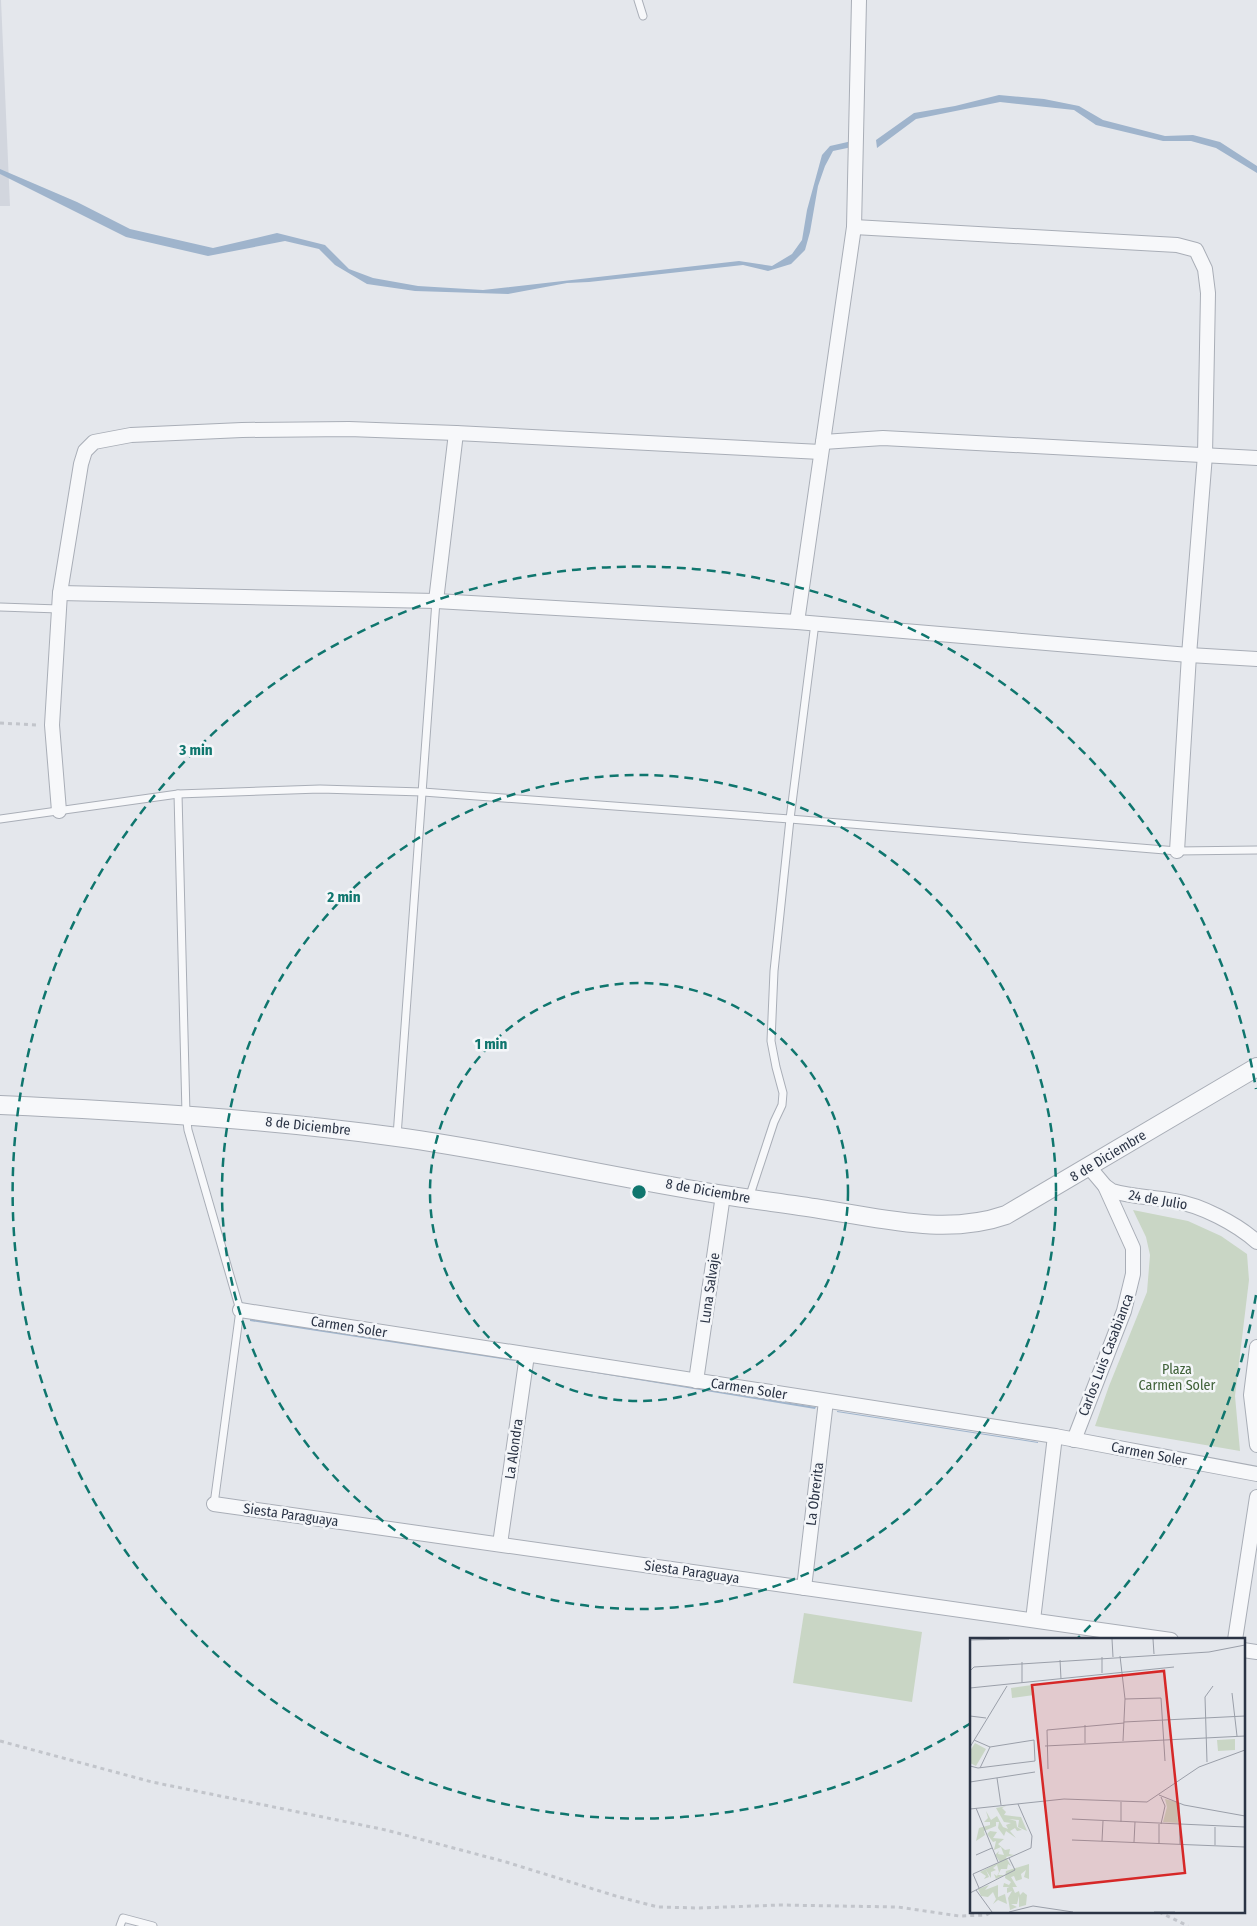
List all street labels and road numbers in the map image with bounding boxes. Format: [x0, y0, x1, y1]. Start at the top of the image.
street label: 8 de Diciembre [264, 1113, 352, 1139]
street label: 8 de Diciembre [1067, 1127, 1149, 1185]
street label: 8 de Diciembre [664, 1175, 752, 1207]
street label: 24 de Julio [1127, 1186, 1189, 1214]
street label: Luna Salvaje [697, 1251, 723, 1324]
street label: Carlos Luis Casabianca [1075, 1291, 1137, 1418]
street label: Carmen Soler [310, 1313, 388, 1341]
street label: Carmen Soler [710, 1375, 788, 1403]
street label: La Alondra [501, 1418, 527, 1480]
street label: Carmen Soler [1110, 1438, 1188, 1470]
street label: La Obrerita [803, 1461, 827, 1527]
street label: Siesta Paraguaya [242, 1500, 340, 1530]
street label: Siesta Paraguaya [643, 1557, 741, 1587]

